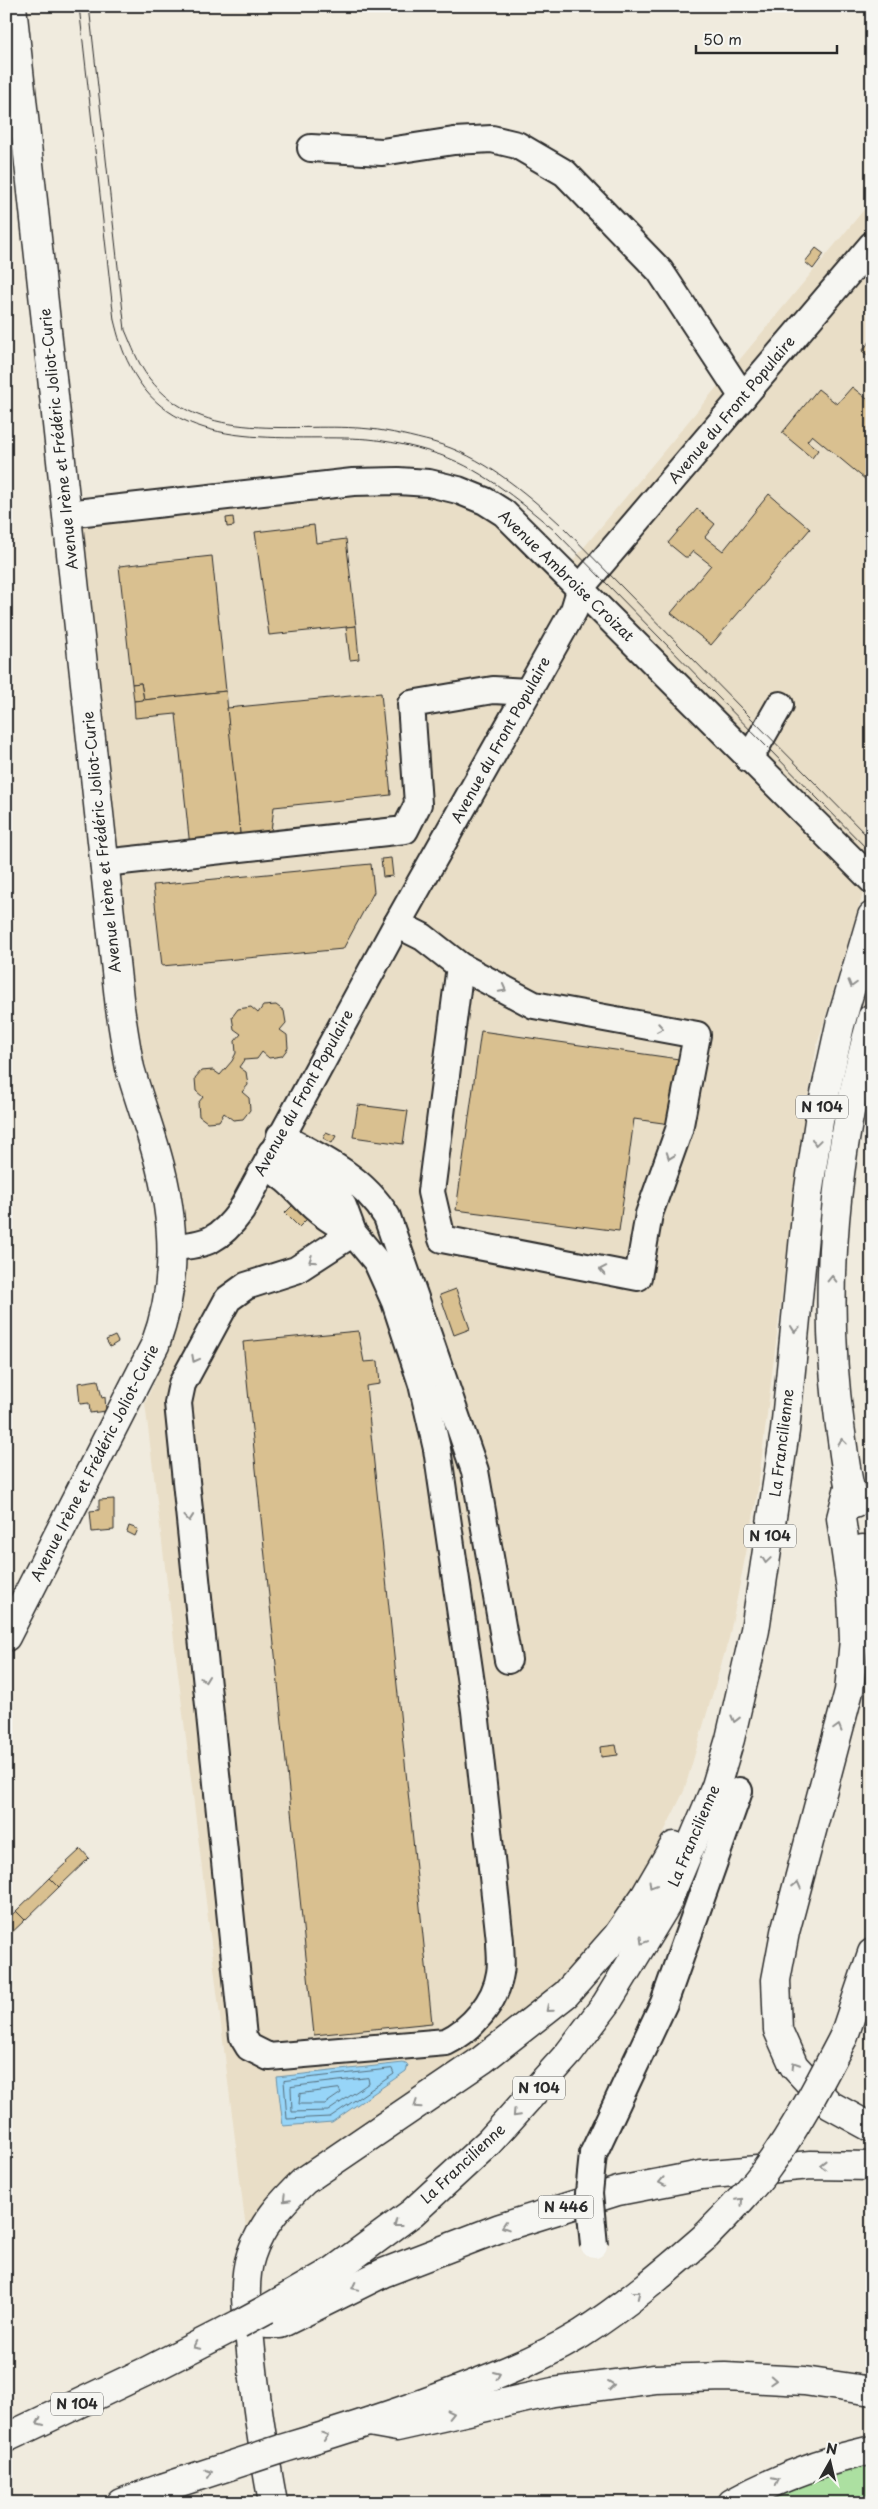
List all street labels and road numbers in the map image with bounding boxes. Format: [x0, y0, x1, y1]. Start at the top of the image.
street label: Avenue Irène et Frédéric Joliot-Curie [32, 307, 83, 571]
street label: Avenue du Front Populaire [662, 330, 800, 488]
street label: Avenue Ambroise Croizat [494, 504, 640, 646]
street label: Avenue du Front Populaire [444, 652, 555, 827]
street label: Avenue Irène et Frédéric Joliot-Curie [75, 710, 126, 974]
street label: Avenue du Front Populaire [247, 1005, 358, 1180]
road number: N 104 [796, 1096, 848, 1118]
street label: Avenue Irène et Frédéric Joliot-Curie [24, 1340, 164, 1585]
street label: La Francilienne [762, 1388, 799, 1498]
road number: N 104 [744, 1524, 796, 1548]
street label: La Francilienne [661, 1781, 724, 1890]
road number: N 104 [513, 2076, 565, 2100]
street label: La Francilienne [414, 2117, 510, 2208]
road number: N 446 [538, 2196, 594, 2218]
road number: N 104 [51, 2392, 103, 2416]

